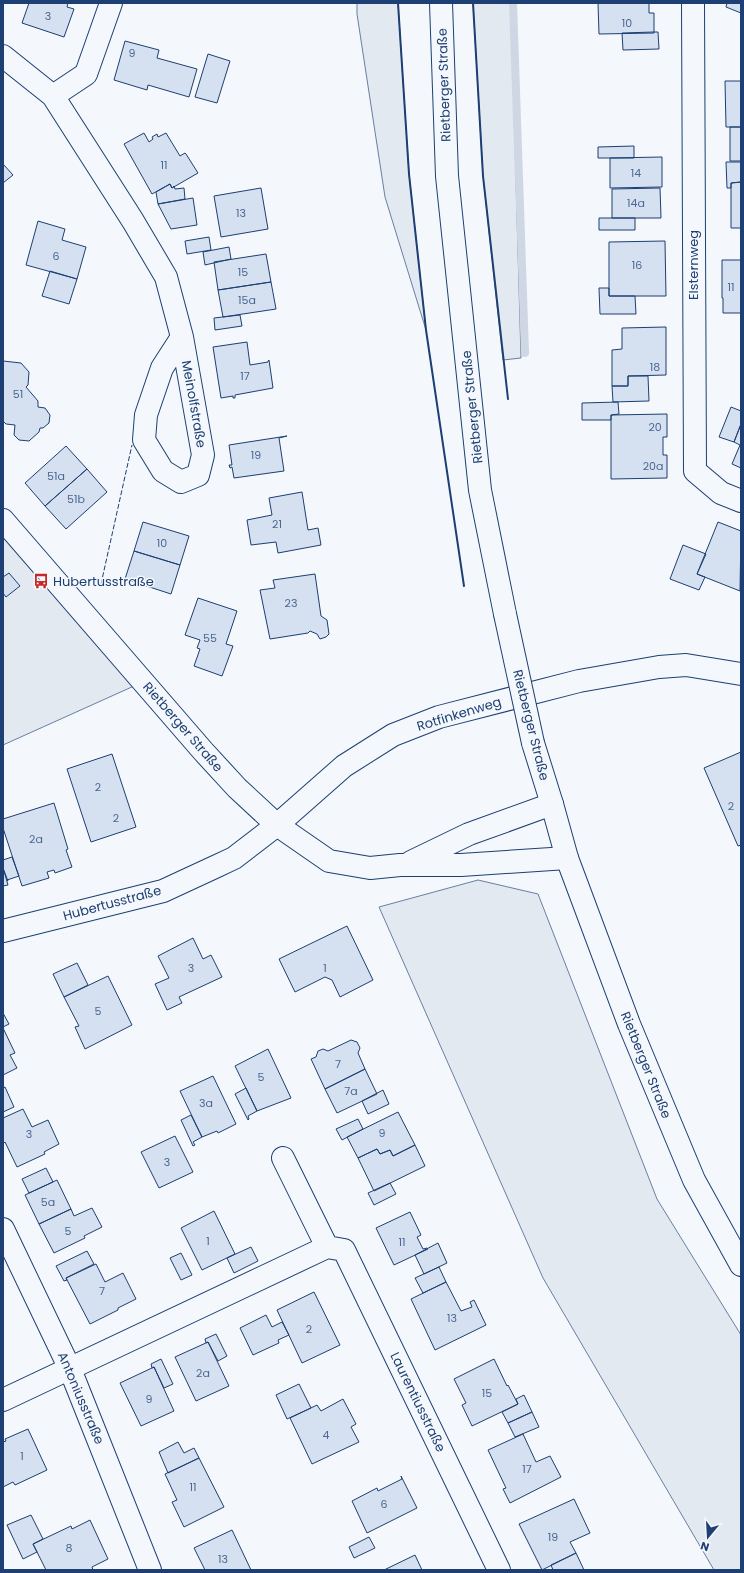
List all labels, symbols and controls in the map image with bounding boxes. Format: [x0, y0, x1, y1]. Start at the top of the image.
house number: 3 [45, 8, 51, 24]
house number: 10 [622, 15, 632, 31]
street label: Rietberger Straße [433, 28, 455, 142]
house number: 9 [129, 45, 136, 61]
house number: 11 [160, 157, 168, 173]
house number: 14 [631, 165, 641, 181]
house number: 14a [627, 195, 645, 211]
house number: 13 [236, 205, 246, 221]
street label: Elsternweg [684, 230, 703, 300]
house number: 6 [53, 248, 60, 264]
house number: 16 [632, 257, 642, 273]
house number: 15 [238, 264, 248, 280]
house number: 11 [727, 279, 735, 295]
house number: 15a [238, 292, 256, 308]
street label: Rietberger Straße [457, 349, 487, 465]
street label: Meinolfstraße [177, 359, 211, 449]
house number: 18 [650, 359, 660, 375]
house number: 17 [240, 368, 250, 384]
house number: 51 [13, 386, 23, 402]
house number: 20 [648, 419, 662, 435]
house number: 19 [251, 447, 261, 463]
house number: 20a [643, 458, 663, 474]
house number: 51a [47, 468, 65, 484]
house number: 51b [67, 491, 85, 507]
house number: 21 [272, 516, 282, 532]
house number: 10 [157, 535, 167, 551]
bus stop icon: Hubertusstraße [32, 572, 50, 590]
place label: Hubertusstraße [53, 572, 154, 591]
house number: 23 [285, 595, 297, 611]
house number: 55 [203, 630, 217, 646]
street label: Rietberger Straße [508, 668, 554, 782]
street label: Rietberger Straße [139, 678, 227, 776]
street label: Rotfinkenweg [414, 692, 504, 736]
house number: 2 [95, 779, 101, 795]
house number: 2 [728, 798, 734, 814]
house number: 2 [113, 810, 119, 826]
house number: 2a [29, 831, 43, 847]
street label: Hubertusstraße [61, 881, 163, 925]
house number: 3 [188, 960, 194, 976]
house number: 1 [323, 960, 327, 976]
house number: 5 [95, 1003, 102, 1019]
street label: Rietberger Straße [616, 1009, 676, 1121]
house number: 7 [335, 1056, 341, 1072]
house number: 5 [258, 1069, 265, 1085]
house number: 7a [344, 1083, 358, 1099]
house number: 3a [199, 1095, 213, 1111]
house number: 9 [379, 1125, 386, 1141]
house number: 3 [26, 1126, 32, 1142]
house number: 3 [164, 1154, 170, 1170]
house number: 5a [41, 1194, 55, 1210]
house number: 5 [65, 1223, 72, 1239]
house number: 1 [206, 1233, 210, 1249]
house number: 11 [398, 1234, 406, 1250]
house number: 7 [99, 1283, 105, 1299]
house number: 13 [447, 1310, 457, 1326]
house number: 2 [306, 1321, 312, 1337]
street label: Antoniusstraße [53, 1349, 109, 1447]
street label: Laurentiusstraße [386, 1349, 450, 1455]
house number: 2a [196, 1365, 210, 1381]
house number: 15 [482, 1385, 492, 1401]
house number: 9 [146, 1391, 153, 1407]
house number: 4 [323, 1427, 330, 1443]
house number: 1 [20, 1448, 24, 1464]
house number: 17 [522, 1461, 532, 1477]
house number: 11 [189, 1479, 197, 1495]
house number: 6 [381, 1496, 388, 1512]
north arrow [688, 1517, 728, 1557]
house number: 19 [548, 1529, 558, 1545]
text: N [698, 1538, 711, 1555]
house number: 8 [66, 1540, 73, 1556]
house number: 13 [218, 1551, 228, 1567]

